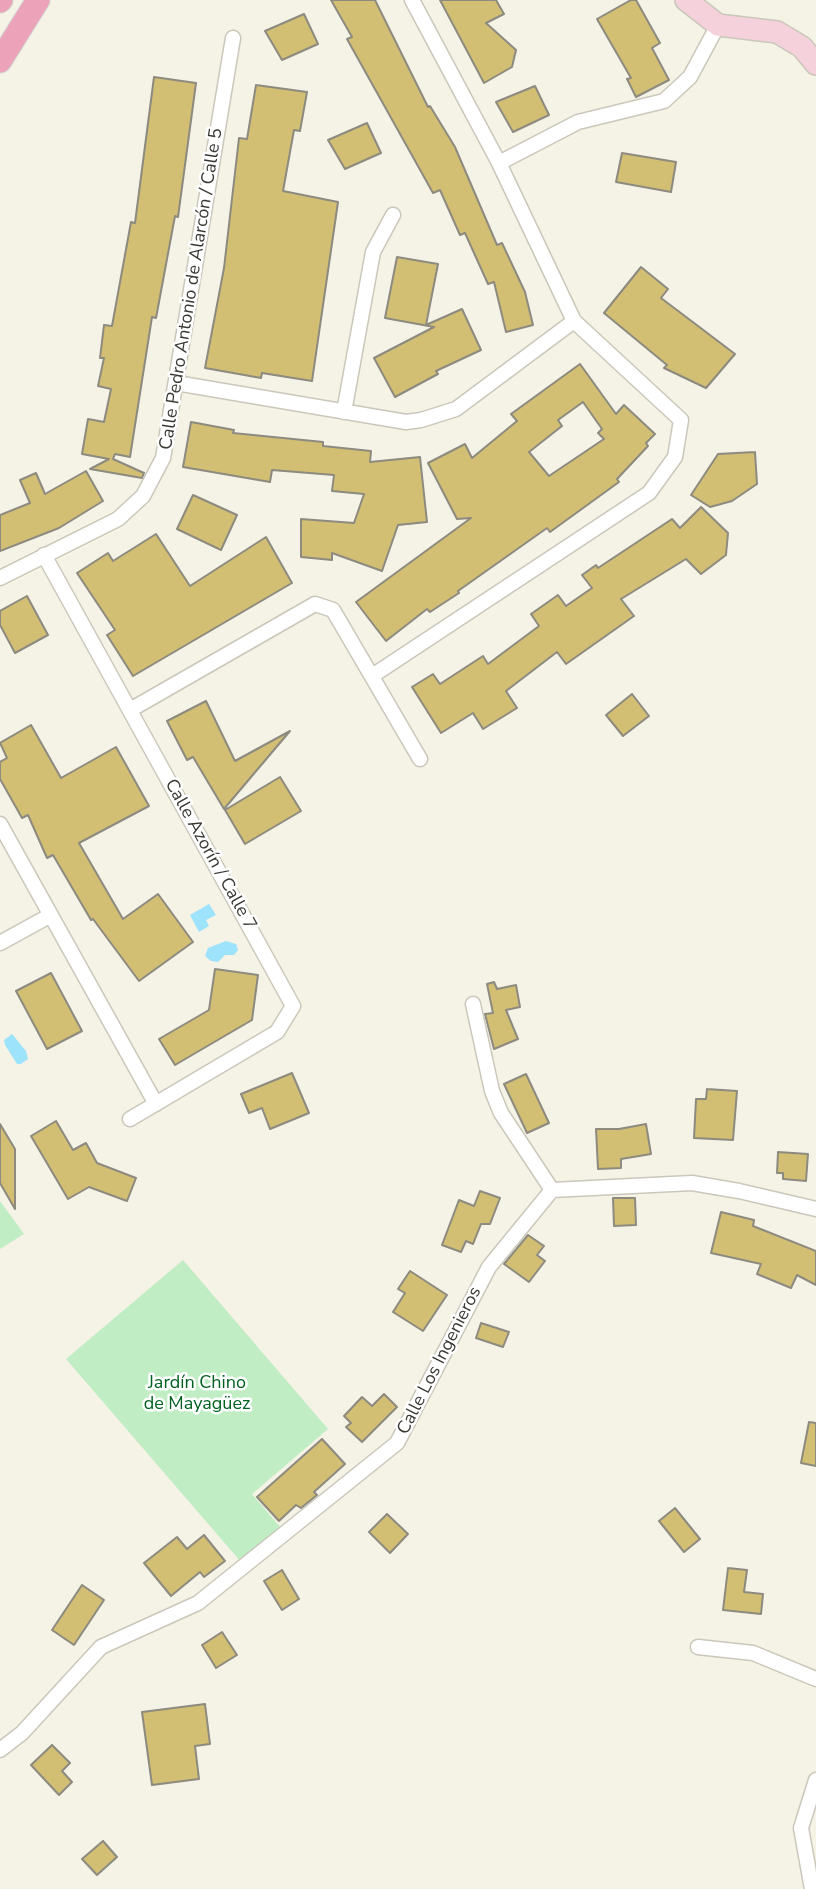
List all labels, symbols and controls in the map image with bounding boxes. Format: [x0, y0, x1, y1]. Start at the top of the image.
street label: Calle Pedro Antonio de Alarcón / Calle 5 [156, 127, 228, 451]
street label: Calle Azorín / Calle 7 [159, 776, 261, 934]
street label: Calle Los Ingenieros [393, 1283, 487, 1439]
park label: Jardín Chino de Mayagüez [144, 1373, 250, 1416]

